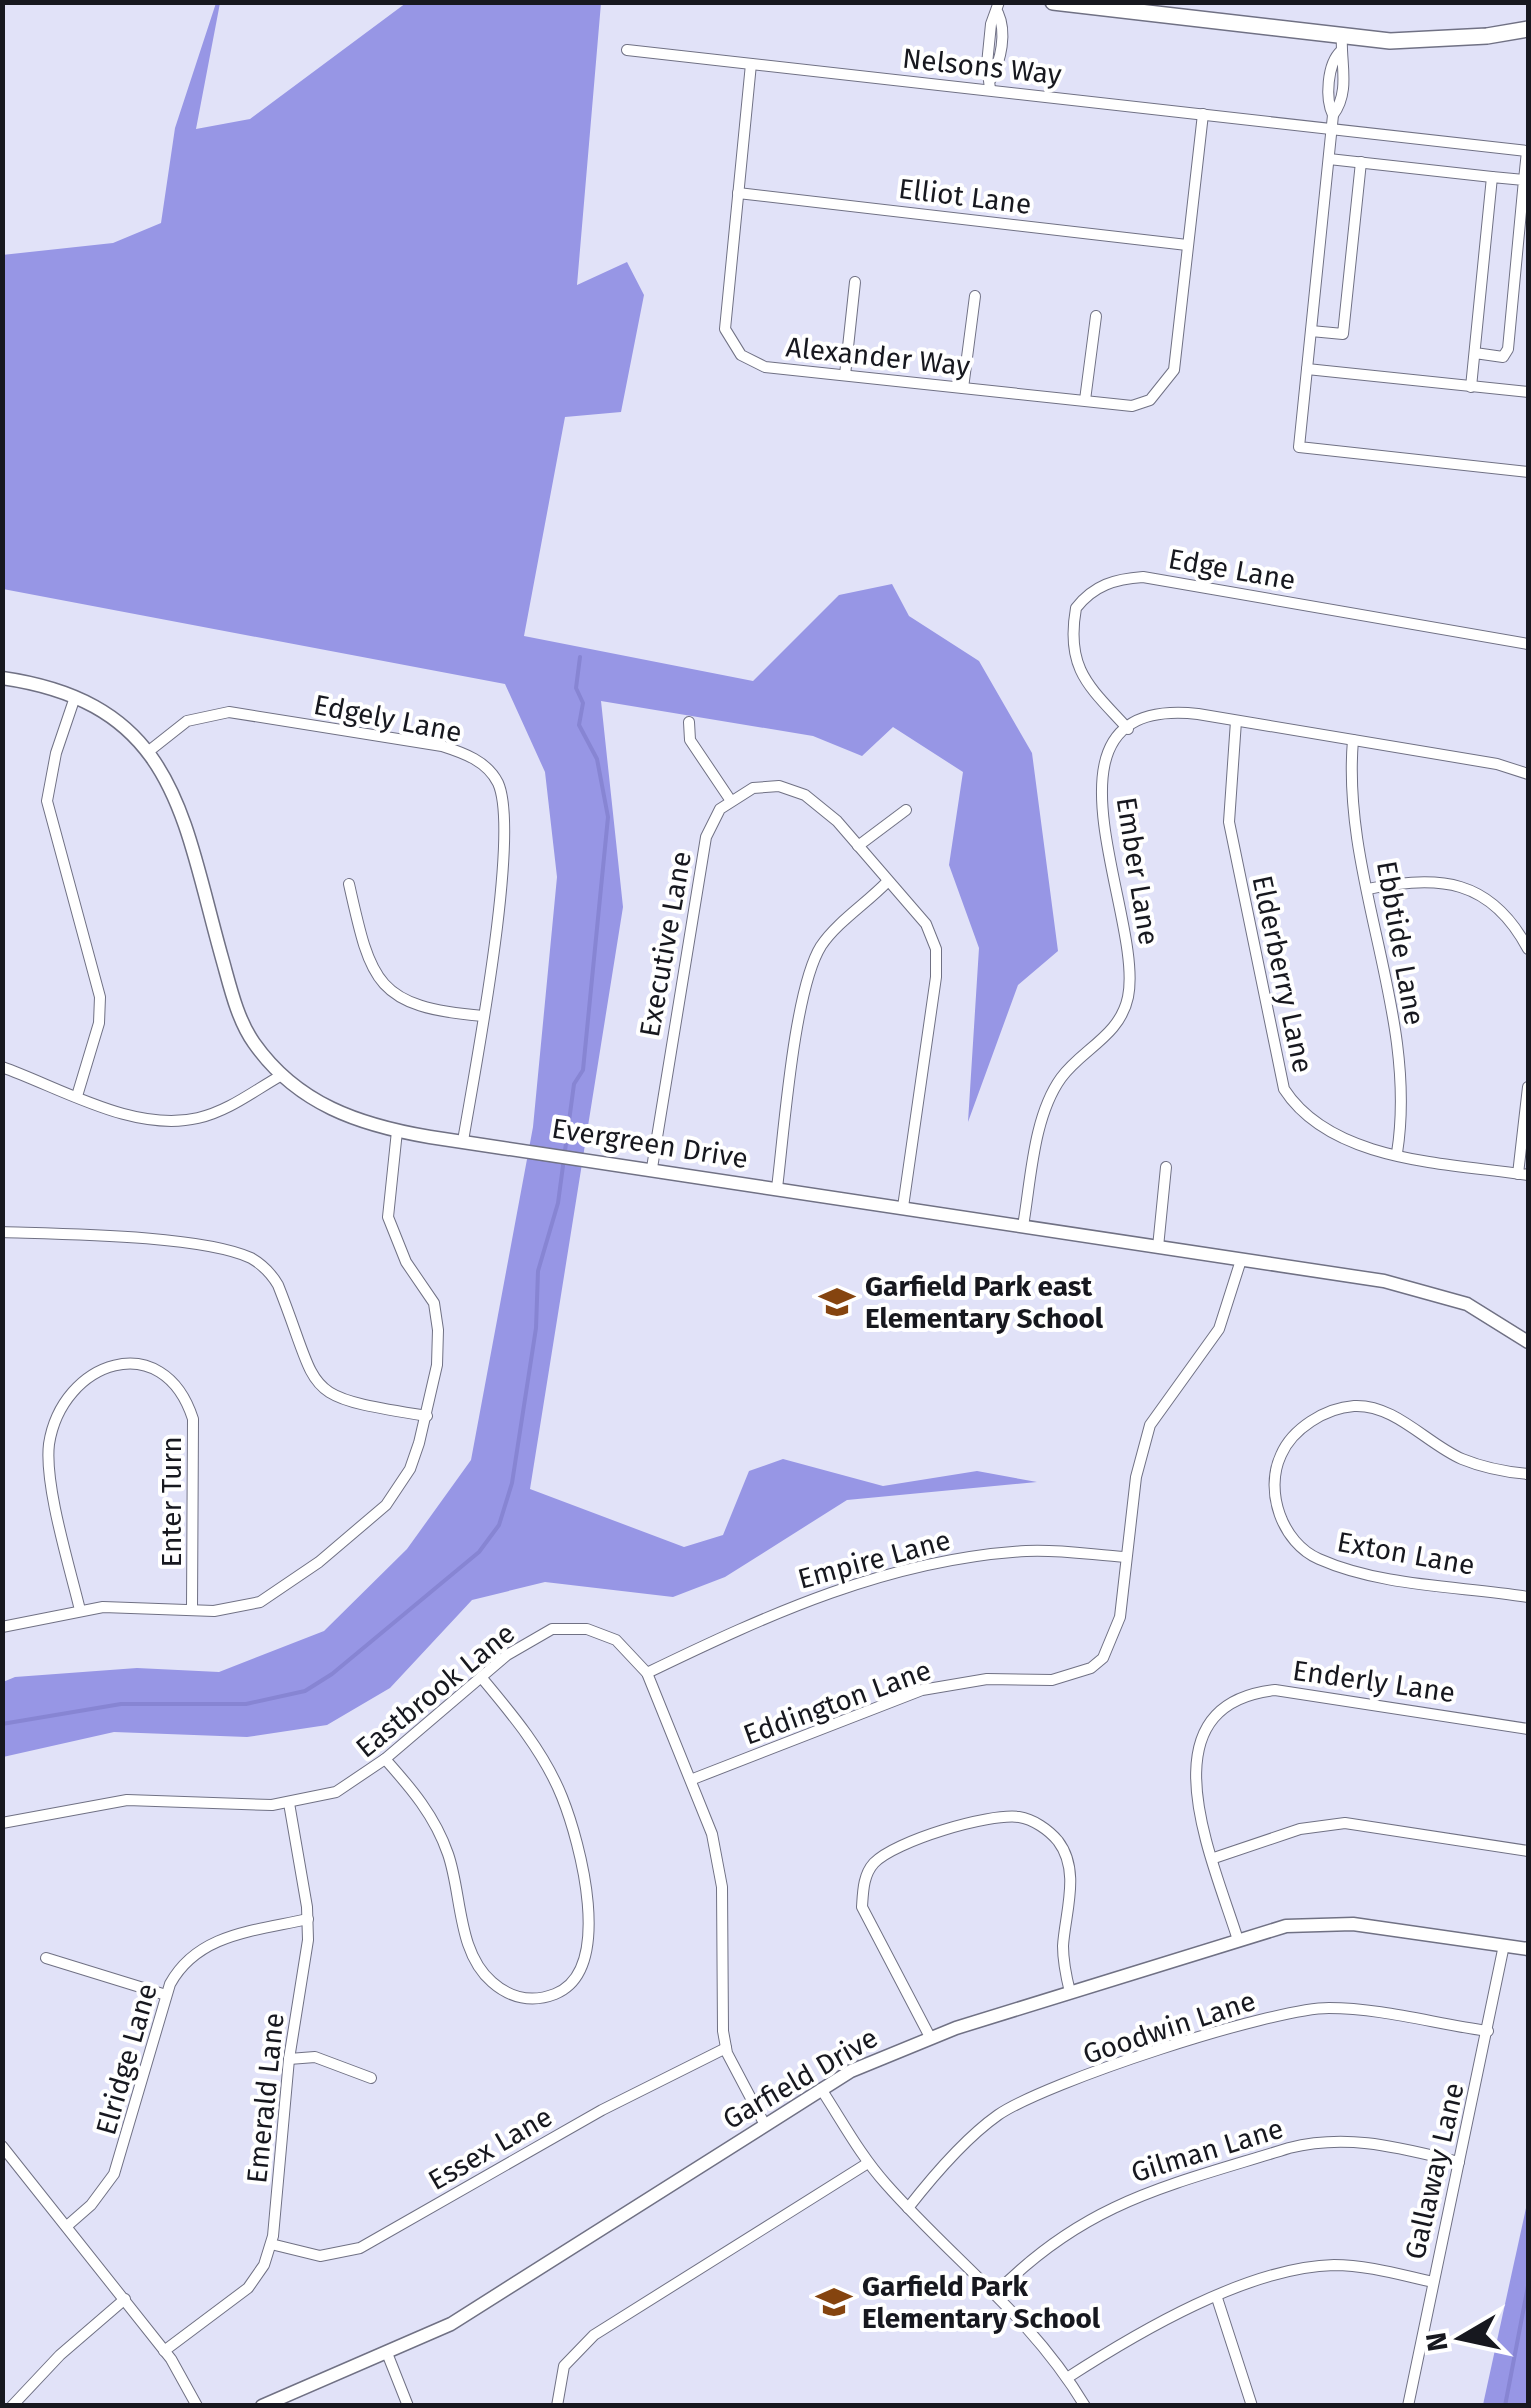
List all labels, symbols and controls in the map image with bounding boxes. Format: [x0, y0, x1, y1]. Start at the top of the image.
street label: Nelsons Way [901, 42, 1063, 91]
street label: Elliot Lane [897, 172, 1033, 221]
street label: Alexander Way [784, 330, 972, 383]
street label: Edge Lane [1166, 542, 1298, 597]
street label: Edgely Lane [311, 688, 465, 749]
street label: Ember Lane [1110, 795, 1165, 947]
street label: Executive Lane [633, 849, 698, 1039]
street label: Ebbtide Lane [1370, 858, 1431, 1028]
street label: Elderberry Lane [1245, 872, 1320, 1076]
street label: Evergreen Drive [549, 1112, 750, 1175]
place label: Garfield Park east Elementary School [865, 1270, 1104, 1335]
school or university icon: Garfield Park east Elementary School [818, 1283, 856, 1321]
street label: Enter Turn [155, 1436, 188, 1568]
street label: Empire Lane [794, 1523, 954, 1596]
street label: Exton Lane [1335, 1525, 1477, 1582]
street label: Eastbrook Lane [349, 1616, 521, 1764]
street label: Eddington Lane [739, 1653, 935, 1752]
street label: Enderly Lane [1291, 1654, 1457, 1709]
street label: Elridge Lane [89, 1980, 164, 2139]
street label: Goodwin Lane [1079, 1984, 1260, 2071]
street label: Emerald Lane [240, 2011, 291, 2185]
street label: Garfield Drive [717, 2021, 883, 2136]
street label: Gallaway Lane [1398, 2080, 1471, 2263]
street label: Essex Lane [423, 2100, 558, 2197]
street label: Gilman Lane [1127, 2112, 1287, 2189]
place label: Garfield Park Elementary School [862, 2270, 1101, 2335]
school or university icon: Garfield Park Elementary School [815, 2283, 853, 2321]
north arrow [1411, 2288, 1511, 2388]
text: N [1419, 2330, 1455, 2354]

